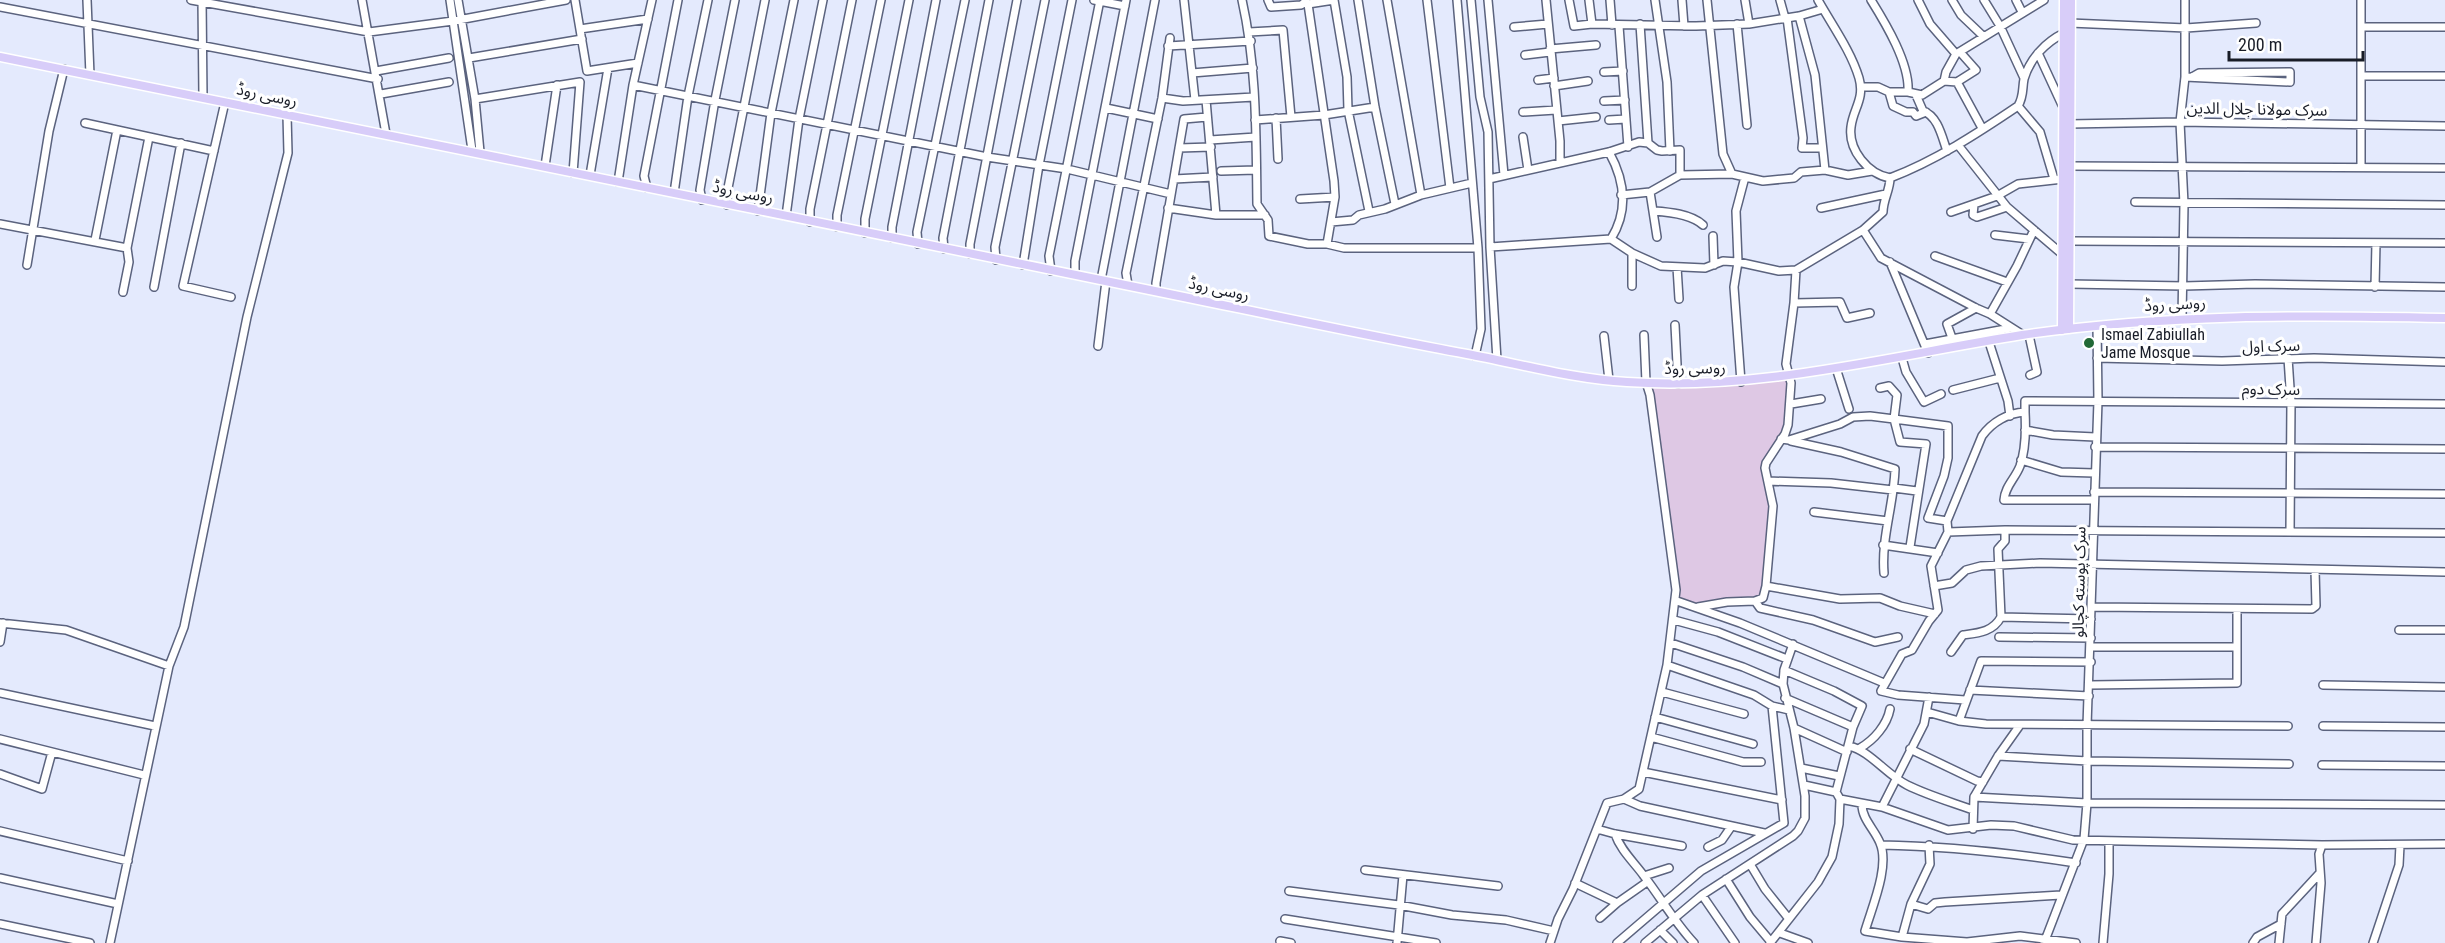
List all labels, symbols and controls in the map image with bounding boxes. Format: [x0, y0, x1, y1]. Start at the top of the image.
scale bar [2229, 24, 2362, 62]
text: 200 m [2238, 34, 2282, 55]
street label: روسی روڈ [235, 79, 299, 111]
street label: سرک مولانا جلال الدین [2187, 98, 2327, 121]
street label: روسی روڈ [711, 177, 775, 207]
street label: روسی روڈ [1187, 273, 1251, 305]
street label: روسی روڈ [2144, 293, 2206, 315]
place label: Ismael Zabiullah Jame Mosque [2101, 325, 2205, 362]
street label: سرک اول [2242, 335, 2300, 358]
marker: Ismael Zabiullah Jame Mosque [2082, 336, 2096, 350]
street label: روسی روڈ [1664, 358, 1726, 378]
street label: سرک دوم [2242, 379, 2300, 402]
street label: سرک پوسته کچالو [2069, 526, 2091, 638]

